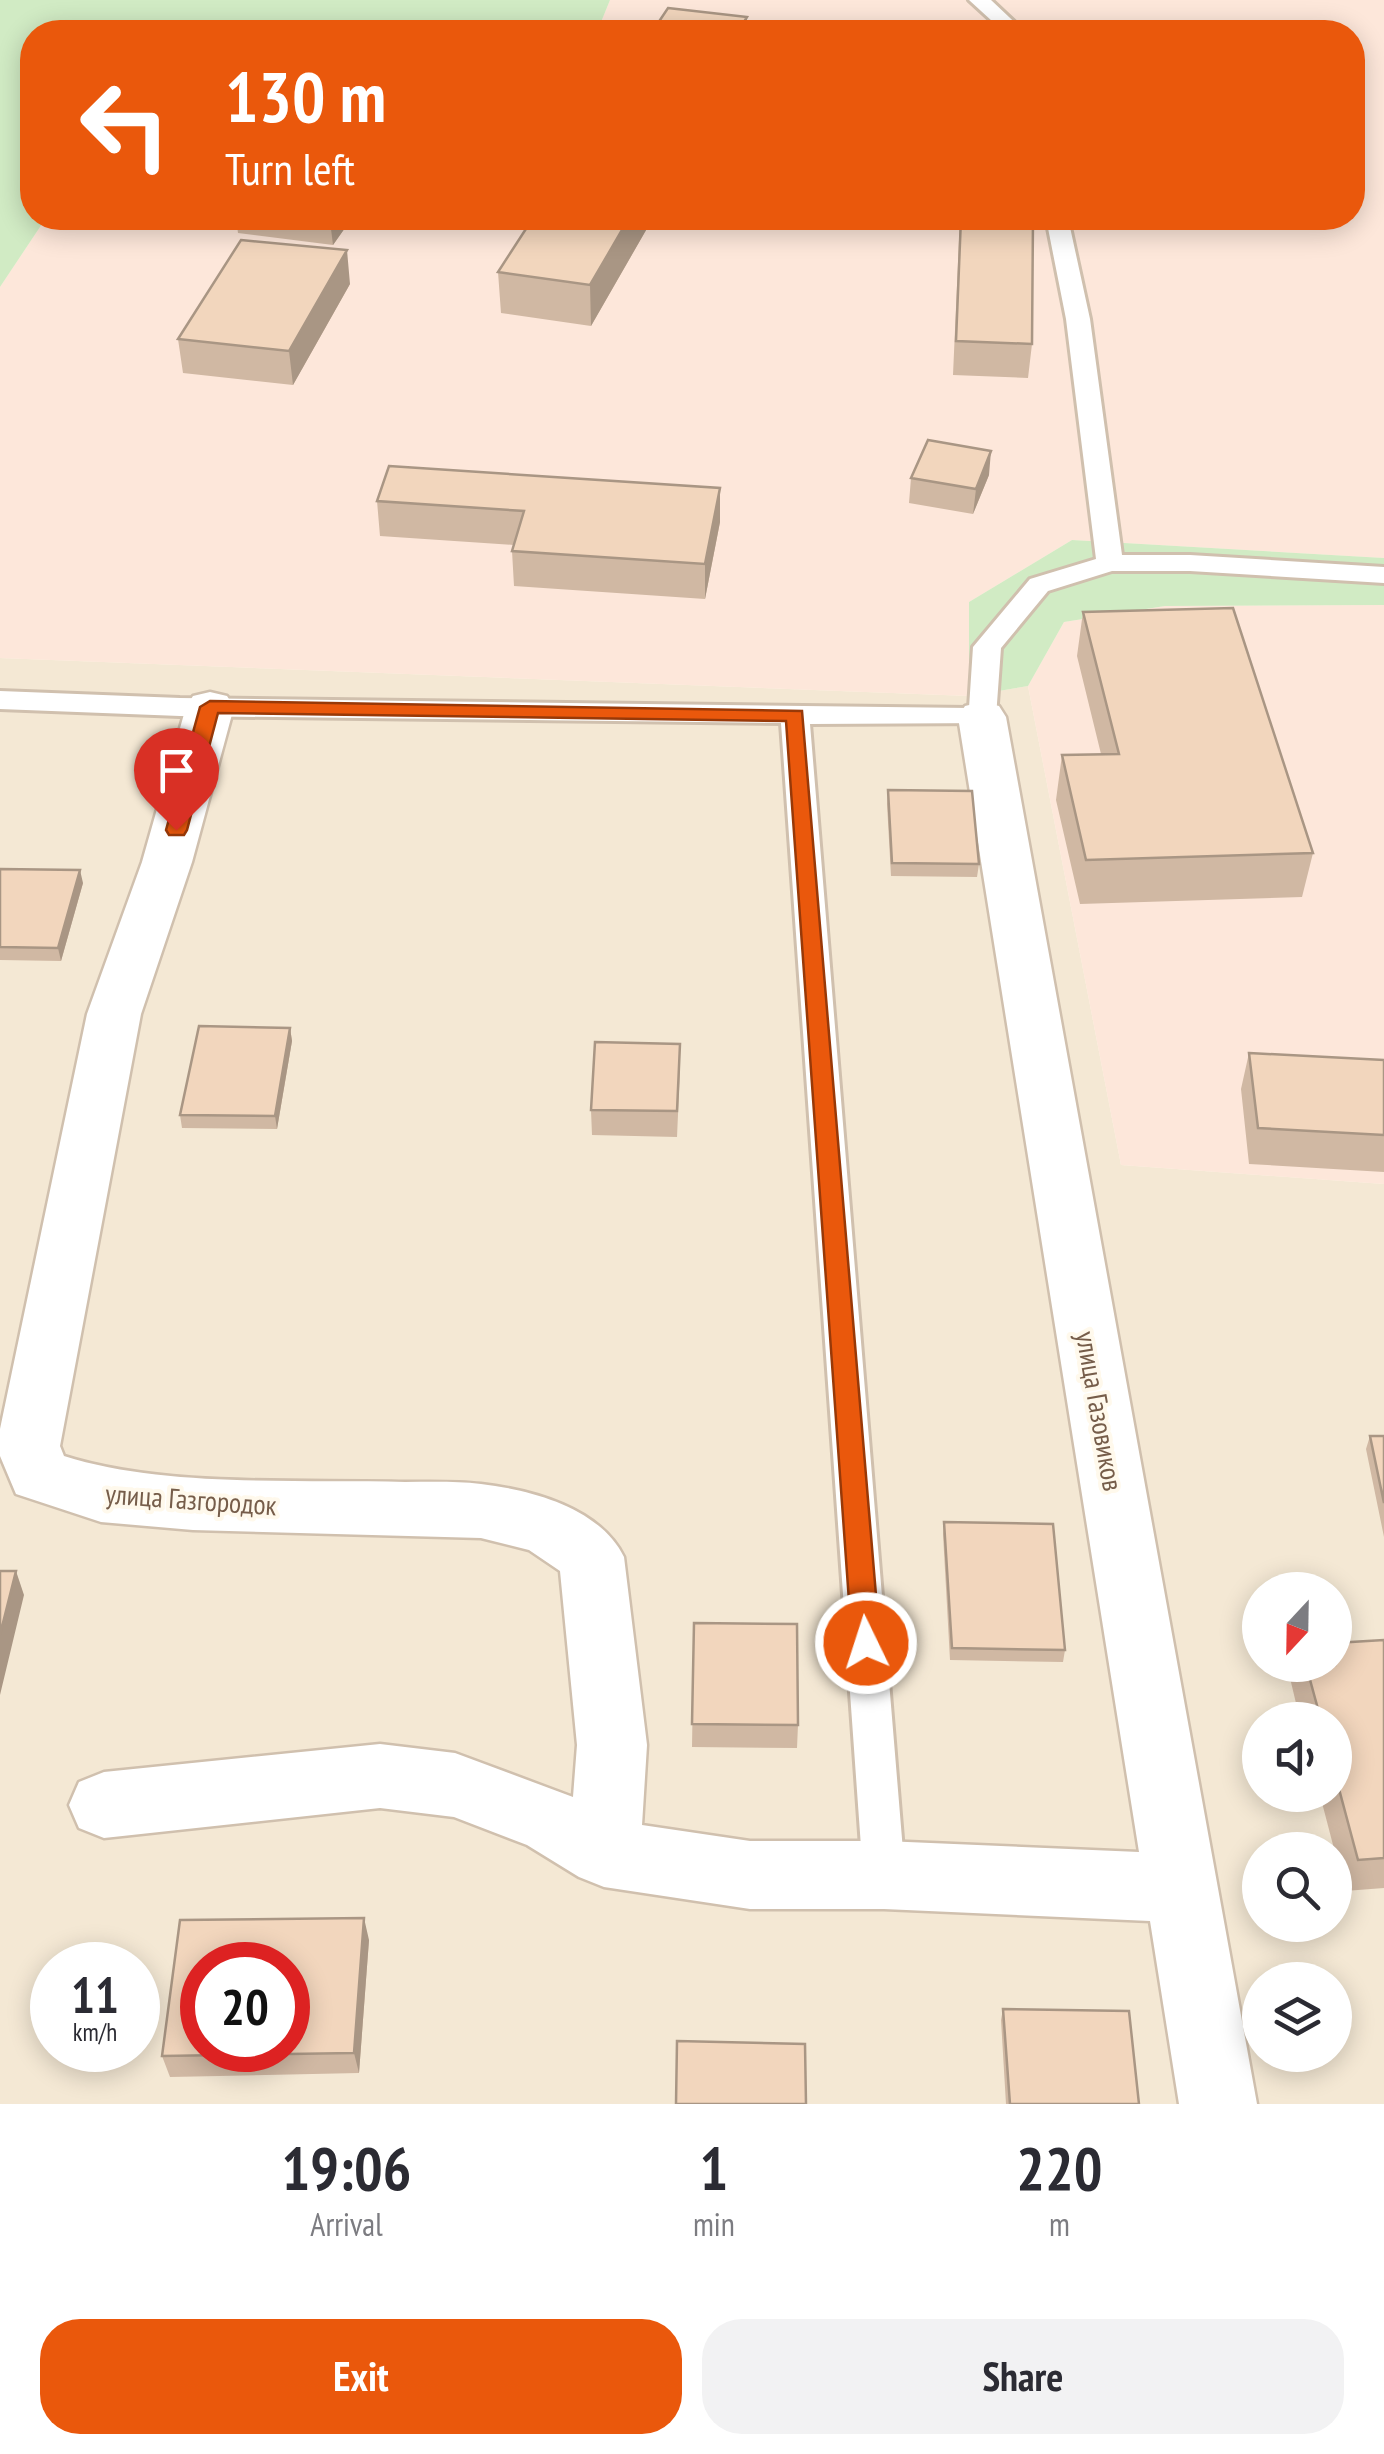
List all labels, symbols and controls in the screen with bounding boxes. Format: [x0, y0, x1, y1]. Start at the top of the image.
text: 130 m [225, 51, 386, 141]
icon: left [60, 60, 190, 190]
text: Turn left [225, 139, 355, 197]
pin [134, 728, 219, 831]
icon: arrive [149, 743, 204, 798]
street label: улица Газовиков [1068, 1328, 1132, 1494]
street label: улица Газгородок [104, 1475, 278, 1523]
north arrow [1242, 1572, 1352, 1682]
map controls [1242, 1572, 1352, 2072]
position arrow [814, 1591, 918, 1695]
button: sound [1242, 1702, 1352, 1812]
button: search [1242, 1832, 1352, 1942]
speed limit sign: 20 [180, 1942, 310, 2072]
text: 11 [71, 1962, 119, 2027]
button: layers [1242, 1962, 1352, 2072]
text: km/h [73, 2016, 117, 2048]
text: 19:06 [282, 2129, 411, 2207]
text: 1 [700, 2129, 728, 2207]
text: 220 [1016, 2129, 1102, 2207]
text: Arrival [310, 2203, 383, 2245]
text: min [693, 2203, 735, 2245]
text: m [1049, 2203, 1070, 2245]
button: Exit [40, 2319, 682, 2434]
button: Share [702, 2319, 1344, 2434]

